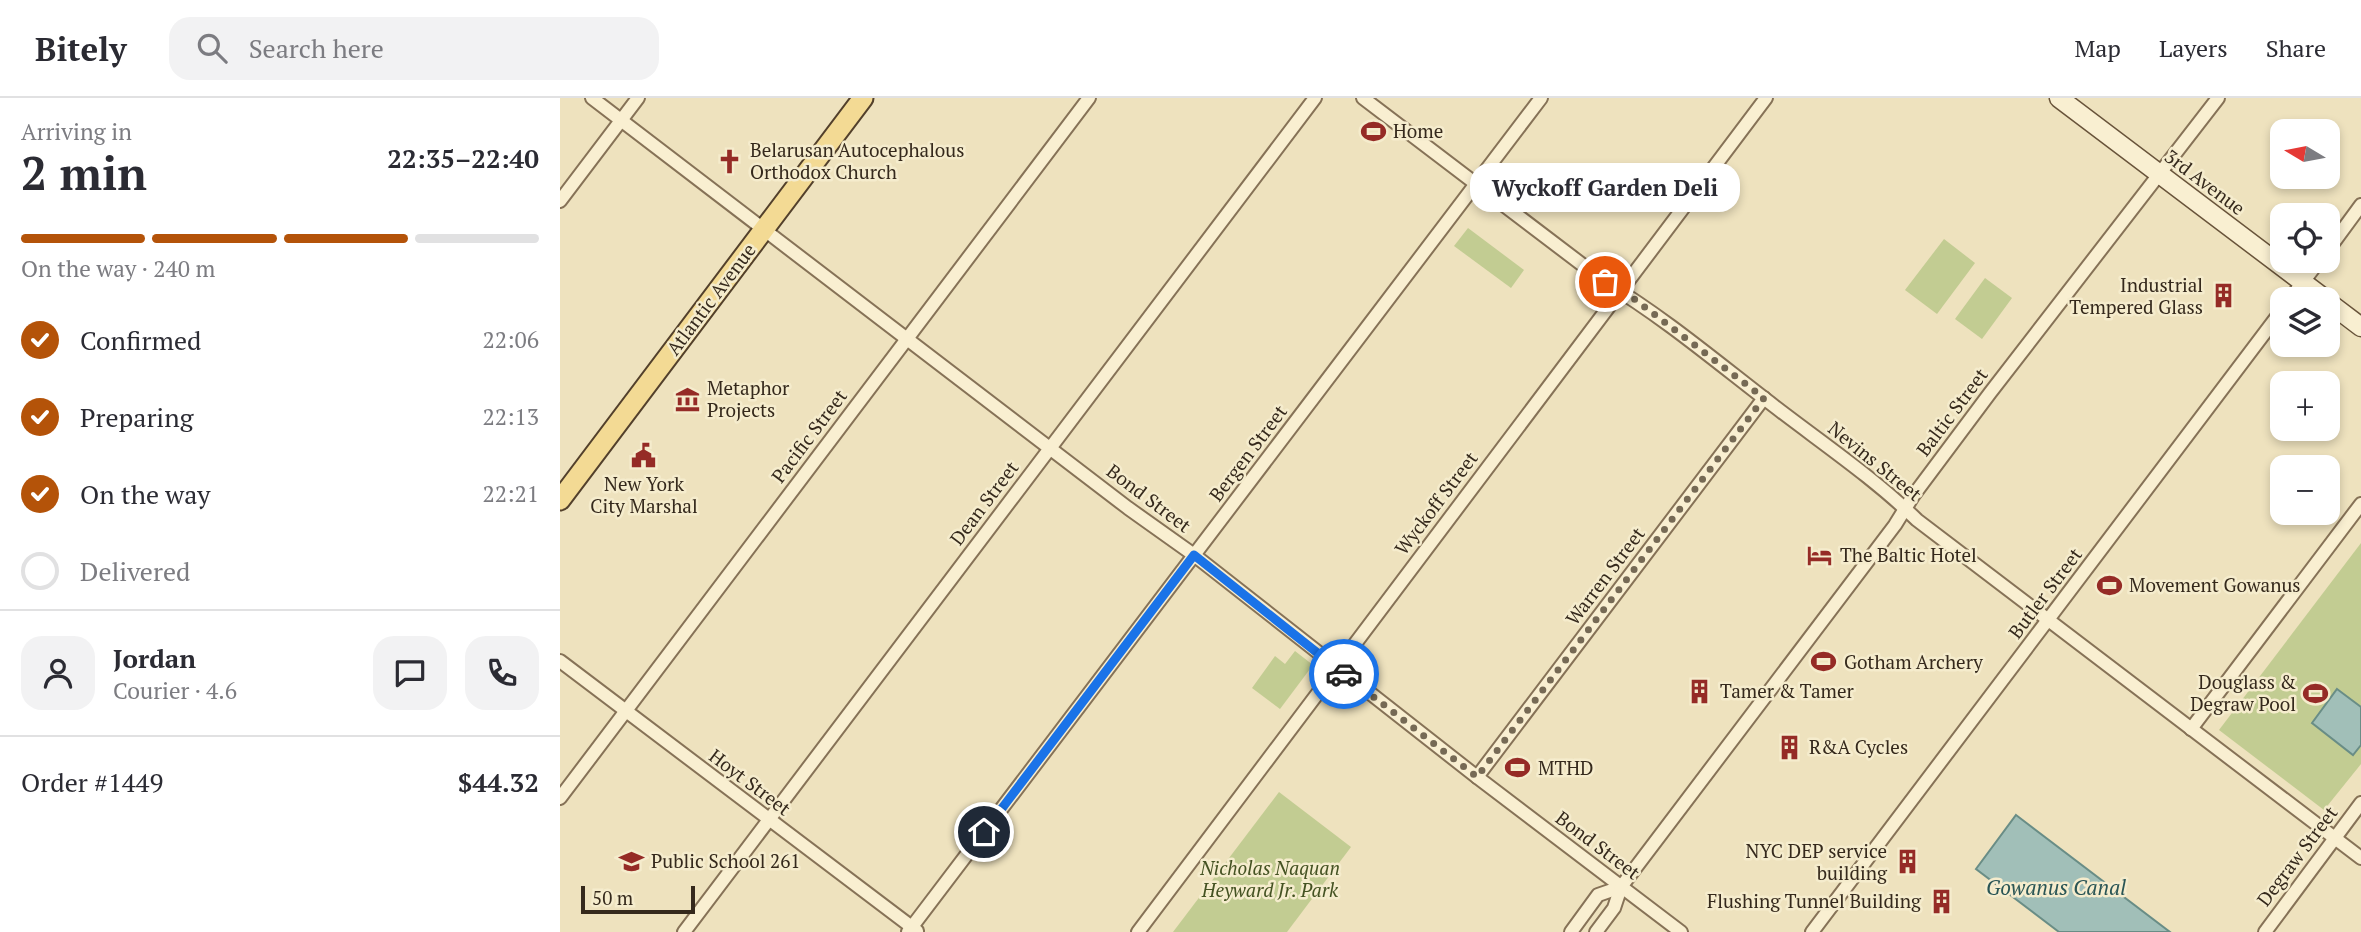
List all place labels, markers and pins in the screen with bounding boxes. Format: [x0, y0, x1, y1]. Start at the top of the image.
sports icon: Home [1359, 117, 1387, 145]
place label: Home [1393, 118, 1443, 143]
place label: Belarusan Autocephalous Orthodox Church [750, 137, 965, 184]
church icon: Belarusan Autocephalous Orthodox Church [716, 147, 744, 175]
callout: Wyckoff Garden Deli [1470, 163, 1740, 212]
pin [1575, 252, 1635, 312]
place label: Industrial Tempered Glass [2069, 272, 2203, 319]
building icon: Industrial Tempered Glass [2209, 282, 2237, 310]
place label: Metaphor Projects [707, 375, 790, 422]
museum icon: Metaphor Projects [673, 385, 701, 413]
public building icon: New York City Marshal [630, 442, 658, 470]
place label: New York City Marshal [590, 471, 698, 518]
hotel icon: The Baltic Hotel [1806, 541, 1834, 569]
place label: The Baltic Hotel [1840, 542, 1977, 567]
sports icon: Movement Gowanus [2095, 571, 2123, 599]
place label: Movement Gowanus [2129, 572, 2301, 597]
sports icon: Gotham Archery [1810, 648, 1838, 676]
place label: Gotham Archery [1844, 649, 1983, 674]
place label: Douglass & Degraw Pool [2190, 669, 2296, 716]
building icon: Tamer & Tamer [1686, 677, 1714, 705]
place label: Tamer & Tamer [1720, 678, 1855, 703]
sports icon: Douglass & Degraw Pool [2302, 679, 2330, 707]
building icon: R&A Cycles [1775, 733, 1803, 761]
place label: R&A Cycles [1809, 734, 1908, 759]
sports icon: MTHD [1504, 754, 1532, 782]
place label: MTHD [1538, 755, 1594, 780]
pin [954, 802, 1014, 862]
place label: NYC DEP service building [1746, 838, 1888, 885]
school or university icon: Public School 261 [617, 847, 645, 875]
place label: Public School 261 [651, 848, 800, 873]
building icon: NYC DEP service building [1893, 848, 1921, 876]
building icon: Flushing Tunnel Building [1927, 887, 1955, 915]
place label: Flushing Tunnel Building [1707, 888, 1922, 913]

